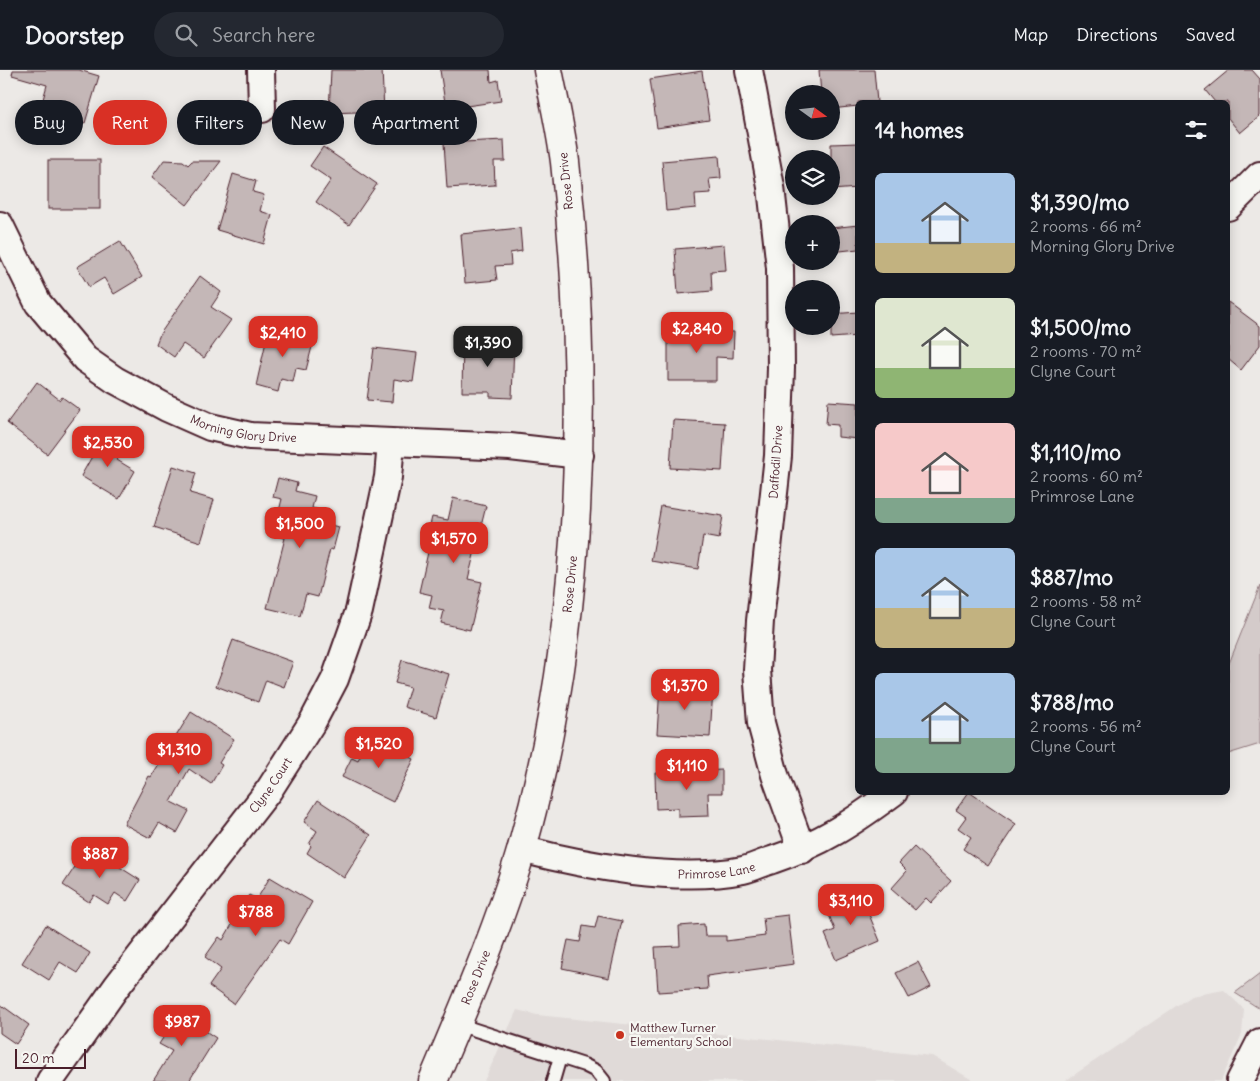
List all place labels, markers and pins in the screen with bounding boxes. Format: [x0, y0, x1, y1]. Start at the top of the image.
pin: $2,840 [656, 312, 738, 354]
pin: $2,410 [242, 316, 324, 358]
pin: $1,390 [447, 326, 529, 368]
pin: $2,530 [67, 426, 149, 468]
pin: $1,500 [259, 506, 341, 549]
pin: $1,570 [413, 522, 495, 564]
pin: $1,370 [644, 668, 726, 711]
pin: $1,520 [338, 726, 420, 769]
pin: $1,310 [138, 732, 220, 775]
pin: $1,110 [646, 748, 728, 791]
pin: $887 [70, 836, 130, 879]
pin: $3,110 [810, 884, 892, 926]
pin: $788 [226, 894, 286, 937]
pin: $987 [152, 1004, 212, 1047]
place label: Matthew Turner Elementary School [630, 1020, 731, 1049]
marker: Matthew Turner Elementary School [614, 1029, 626, 1041]

